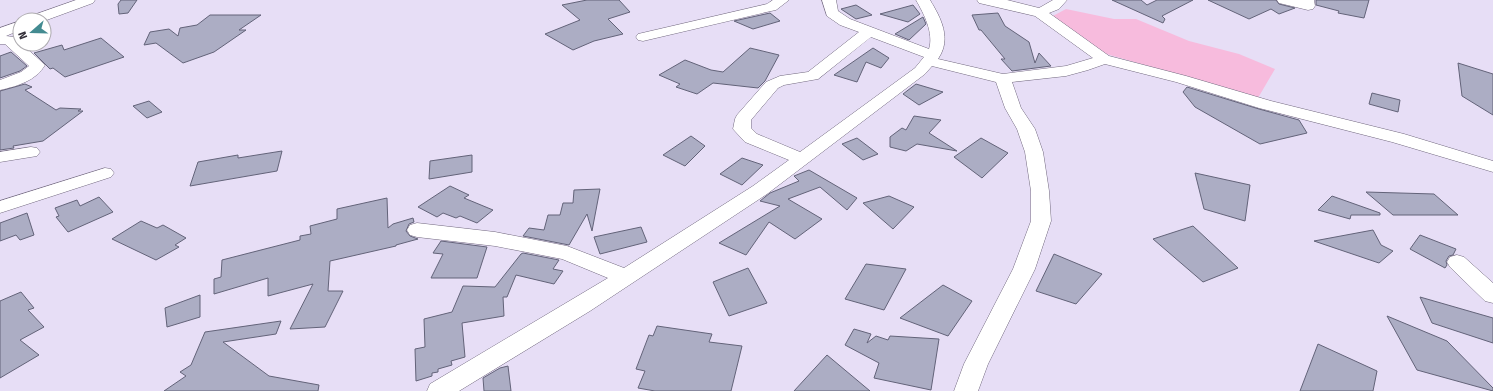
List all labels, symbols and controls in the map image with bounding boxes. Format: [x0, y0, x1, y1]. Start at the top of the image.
north arrow [12, 12, 52, 52]
text: N [16, 30, 30, 41]

